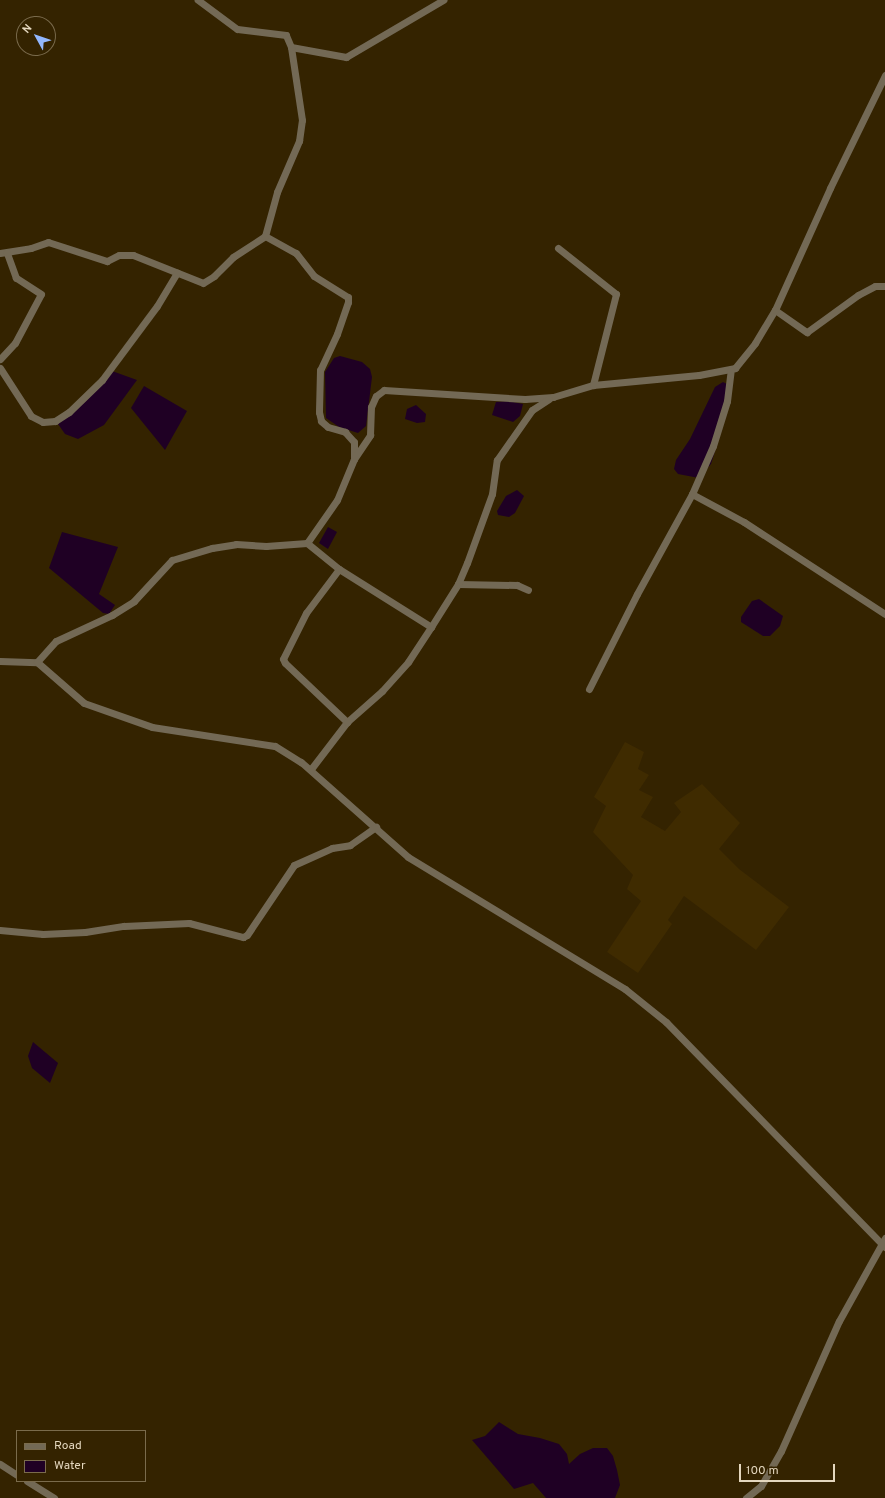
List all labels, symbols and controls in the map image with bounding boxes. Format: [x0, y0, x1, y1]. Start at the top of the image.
north arrow [16, 16, 56, 56]
text: N [20, 21, 35, 36]
legend [16, 1430, 146, 1482]
text: Road [54, 1438, 82, 1454]
scale bar [741, 1456, 837, 1482]
text: Water [54, 1458, 86, 1474]
text: 100 m [746, 1463, 779, 1479]

